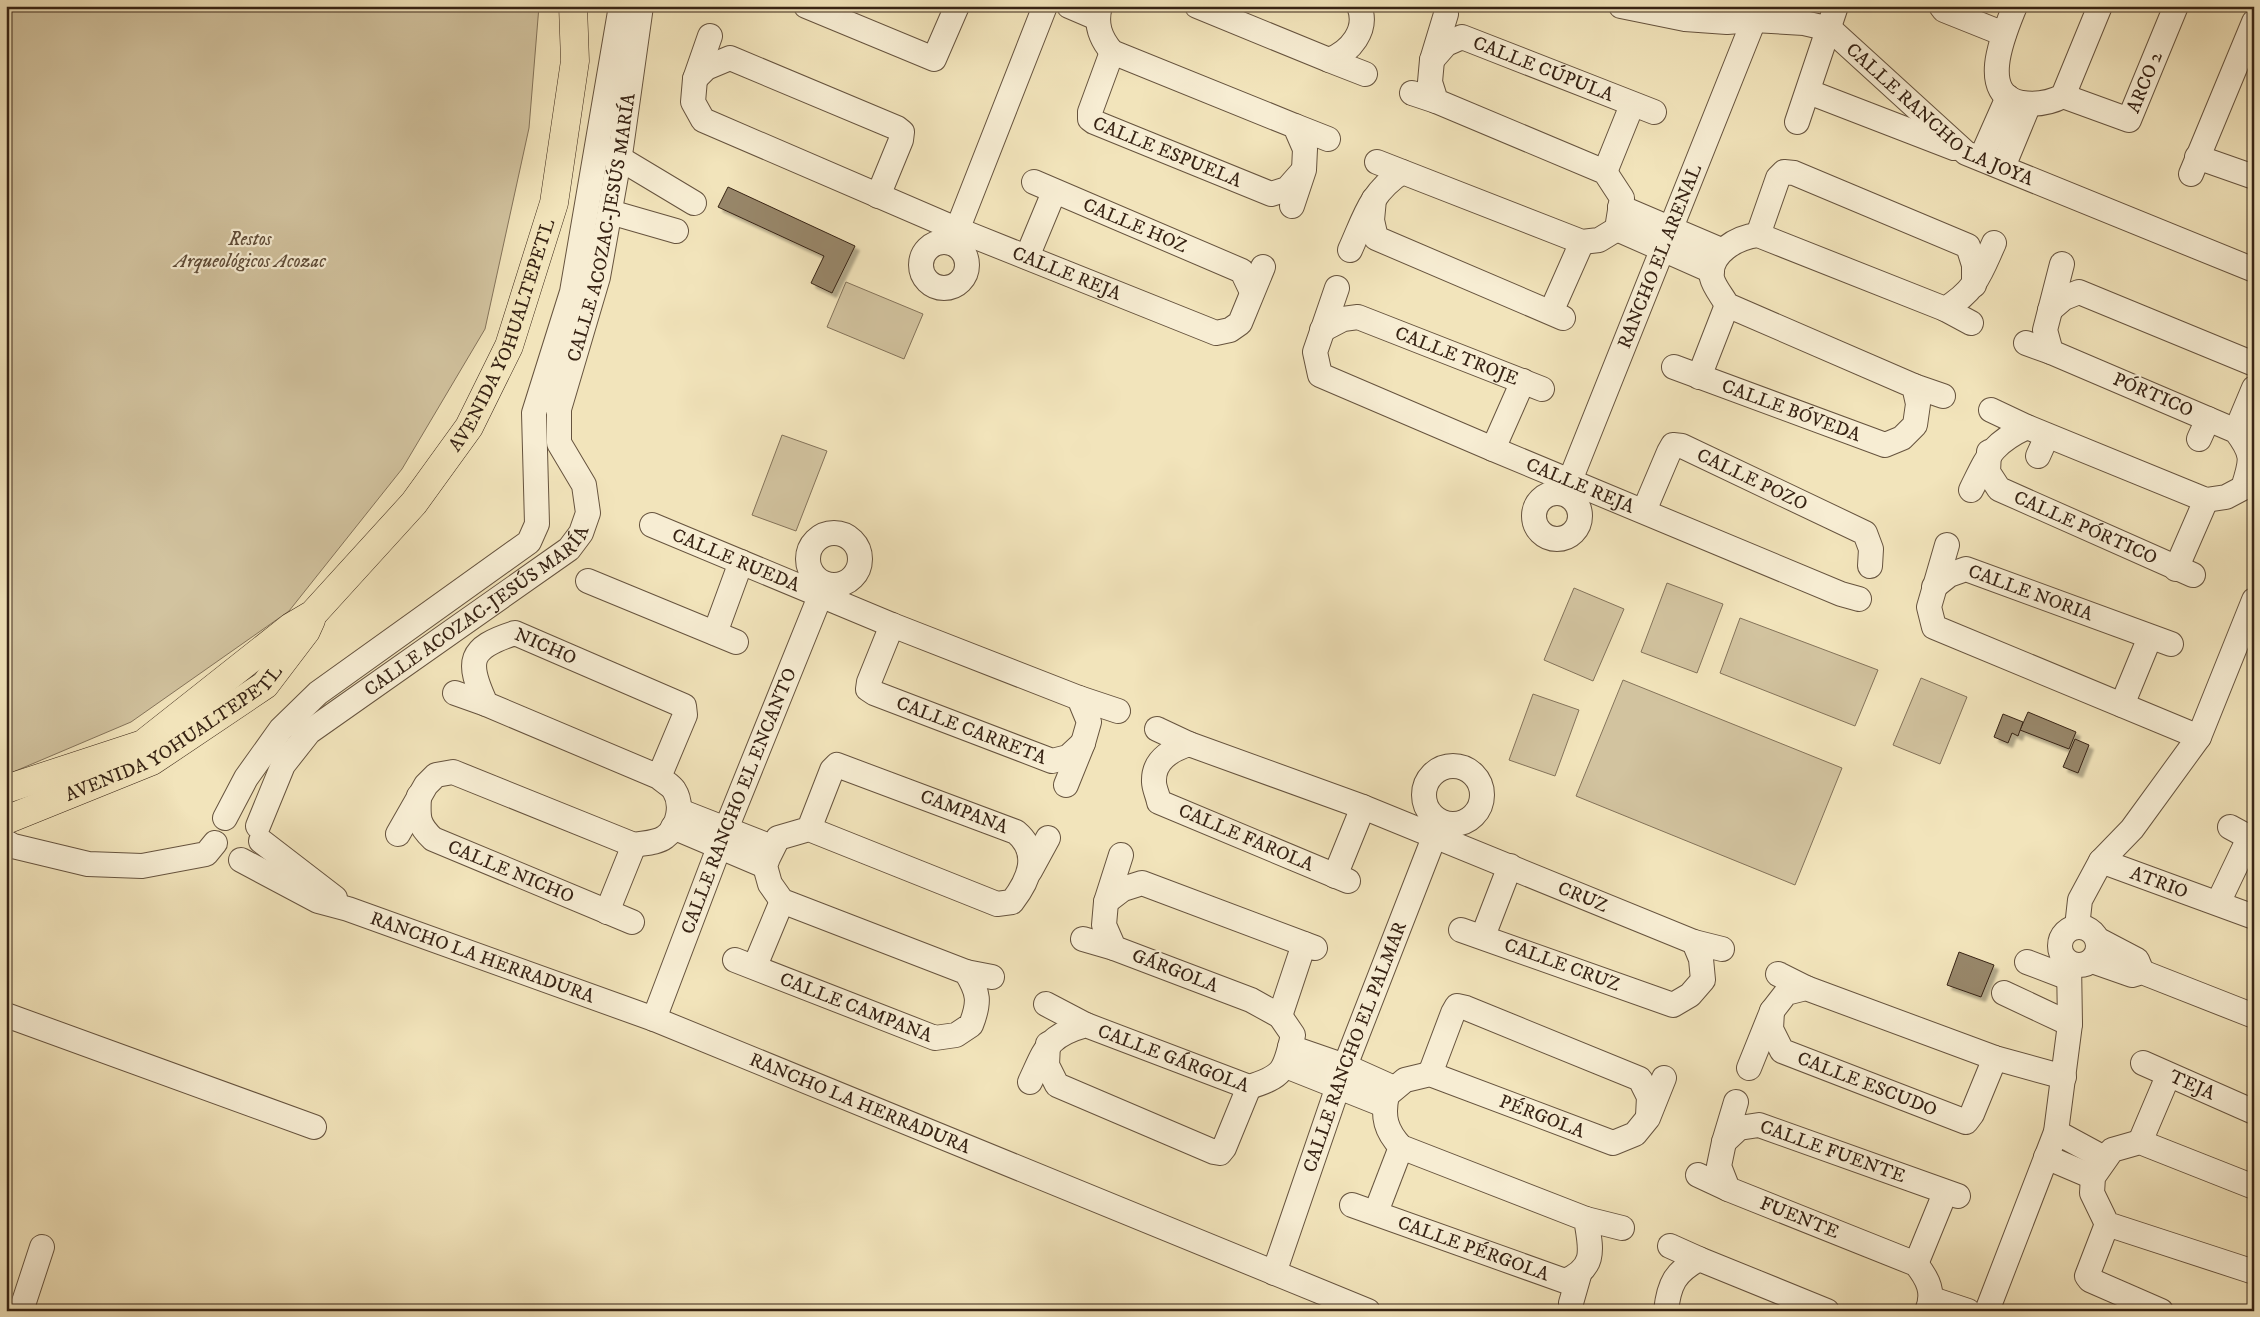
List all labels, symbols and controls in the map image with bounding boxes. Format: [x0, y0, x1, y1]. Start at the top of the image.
street label: CALLE CÚPULA [1470, 31, 1618, 107]
street label: CALLE RANCHO LA JOYA [1841, 38, 2038, 191]
street label: ARCO 2 [2122, 48, 2168, 116]
street label: CALLE ACOZAC-JESÚS MARÍA [562, 91, 640, 365]
street label: CALLE ESPUELA [1090, 111, 1246, 193]
street label: RANCHO EL ARENAL [1612, 160, 1707, 352]
street label: CALLE HOZ [1080, 193, 1191, 258]
street label: AVENIDA YOHUALTEPETL [444, 216, 560, 456]
park label: Restos Arqueológicos Acozac [172, 228, 327, 274]
street label: CALLE REJA [1009, 241, 1125, 306]
street label: CALLE TROJE [1392, 321, 1522, 390]
street label: PÓRTICO [2109, 366, 2197, 422]
street label: CALLE BÓVEDA [1719, 374, 1865, 447]
street label: CALLE POZO [1693, 443, 1811, 516]
street label: CALLE REJA [1523, 453, 1639, 519]
street label: CALLE PÓRTICO [2010, 486, 2161, 569]
street label: CALLE ACOZAC-JESÚS MARÍA [360, 522, 594, 701]
street label: CALLE RUEDA [669, 523, 804, 597]
street label: CALLE NORIA [1965, 559, 2097, 626]
street label: NICHO [511, 623, 580, 670]
street label: AVENIDA YOHUALTEPETL [62, 661, 287, 806]
street label: CALLE RANCHO EL ENCANTO [676, 664, 801, 937]
street label: CALLE CARRETA [893, 691, 1051, 770]
street label: CAMPANA [917, 785, 1012, 840]
street label: CALLE FAROLA [1175, 799, 1318, 877]
street label: CALLE NICHO [444, 835, 578, 908]
street label: ATRIO [2127, 861, 2191, 903]
street label: CRUZ [1555, 876, 1611, 917]
street label: RANCHO LA HERRADURA [367, 906, 598, 1008]
street label: CALLE RANCHO EL PALMAR [1298, 918, 1412, 1175]
street label: CALLE CRUZ [1501, 933, 1623, 997]
street label: GÁRGOLA [1129, 942, 1223, 998]
street label: CALLE CAMPANA [777, 967, 936, 1048]
street label: CALLE GÁRGOLA [1095, 1019, 1253, 1098]
street label: CALLE ESCUDO [1794, 1047, 1940, 1121]
street label: RANCHO LA HERRADURA [746, 1048, 975, 1159]
street label: TEJA [2166, 1065, 2219, 1105]
street label: PÉRGOLA [1496, 1090, 1589, 1143]
street label: CALLE FUENTE [1757, 1115, 1909, 1188]
street label: FUENTE [1757, 1191, 1842, 1244]
street label: CALLE PÉRGOLA [1395, 1211, 1553, 1286]

